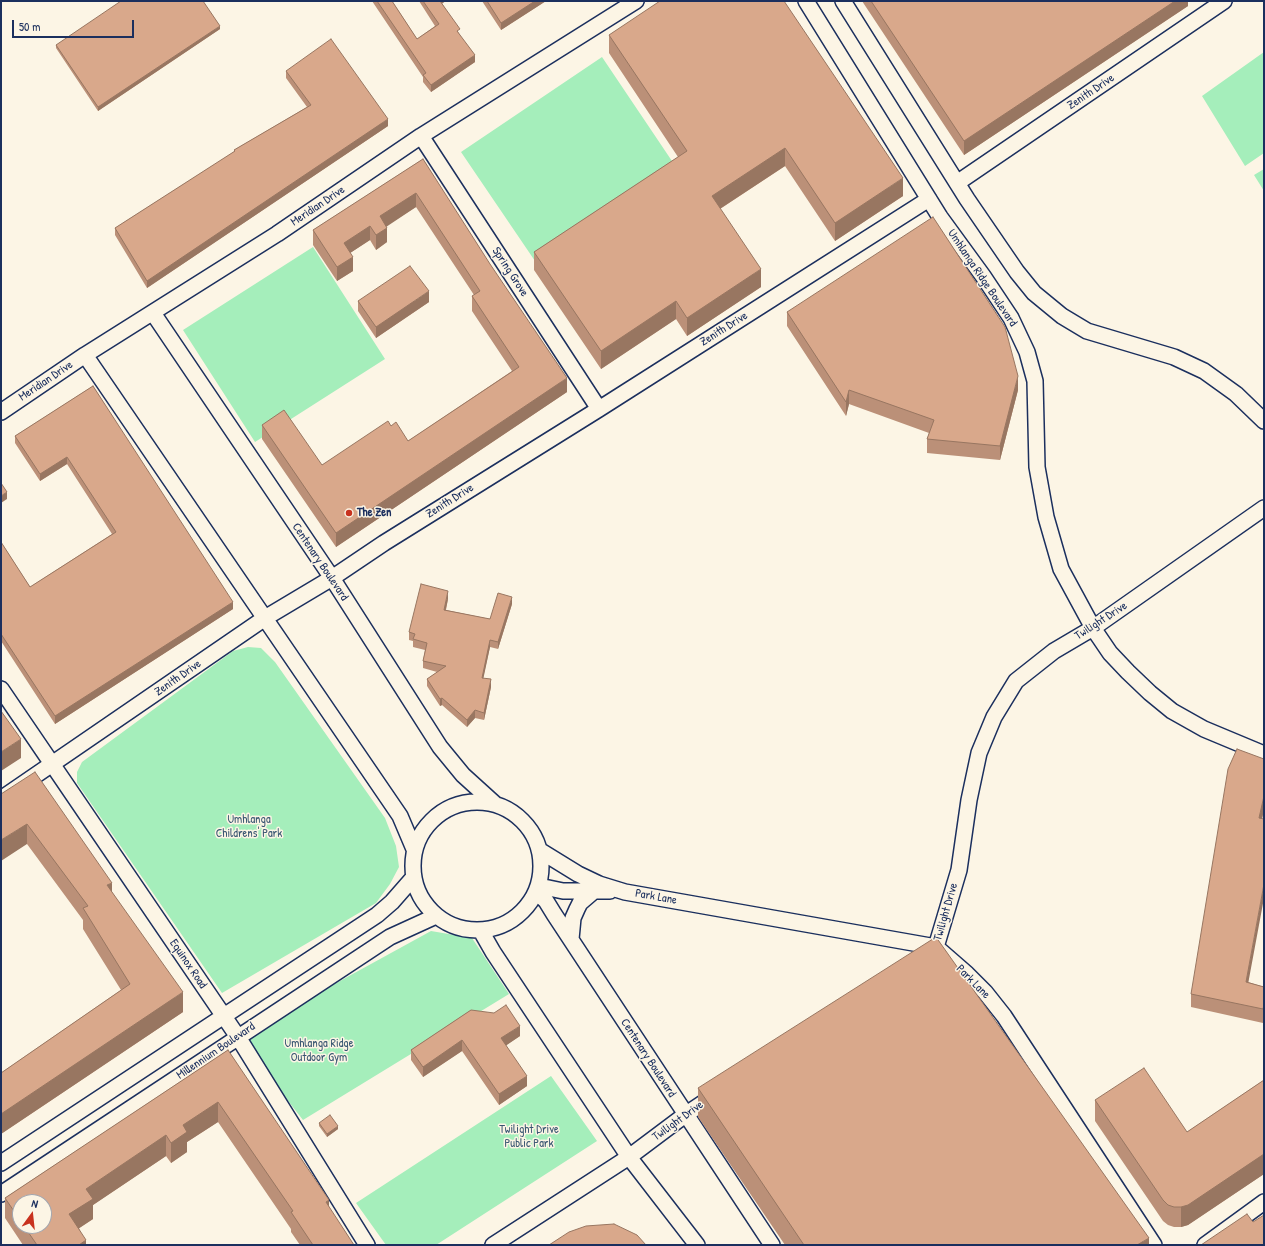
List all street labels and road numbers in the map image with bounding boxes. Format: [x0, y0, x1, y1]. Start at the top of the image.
street label: Zenith Drive [1065, 71, 1117, 113]
street label: Meridian Drive [288, 183, 348, 229]
street label: Umhlanga Ridge Boulevard [944, 227, 1020, 329]
street label: Spring Grove [489, 244, 531, 300]
street label: Zenith Drive [698, 309, 750, 349]
street label: Meridian Drive [16, 358, 76, 404]
street label: Zenith Drive [424, 481, 476, 521]
street label: Centenary Boulevard [289, 520, 351, 604]
street label: Twilight Drive [1072, 599, 1130, 643]
street label: Zenith Drive [152, 657, 204, 699]
street label: Twilight Drive [931, 881, 961, 943]
street label: Park Lane [634, 886, 678, 908]
street label: Equinox Road [166, 937, 210, 991]
street label: Park Lane [953, 962, 993, 1002]
street label: Centenary Boulevard [617, 1016, 679, 1100]
street label: Millennium Boulevard [174, 1019, 258, 1083]
street label: Twilight Drive [650, 1098, 706, 1144]

